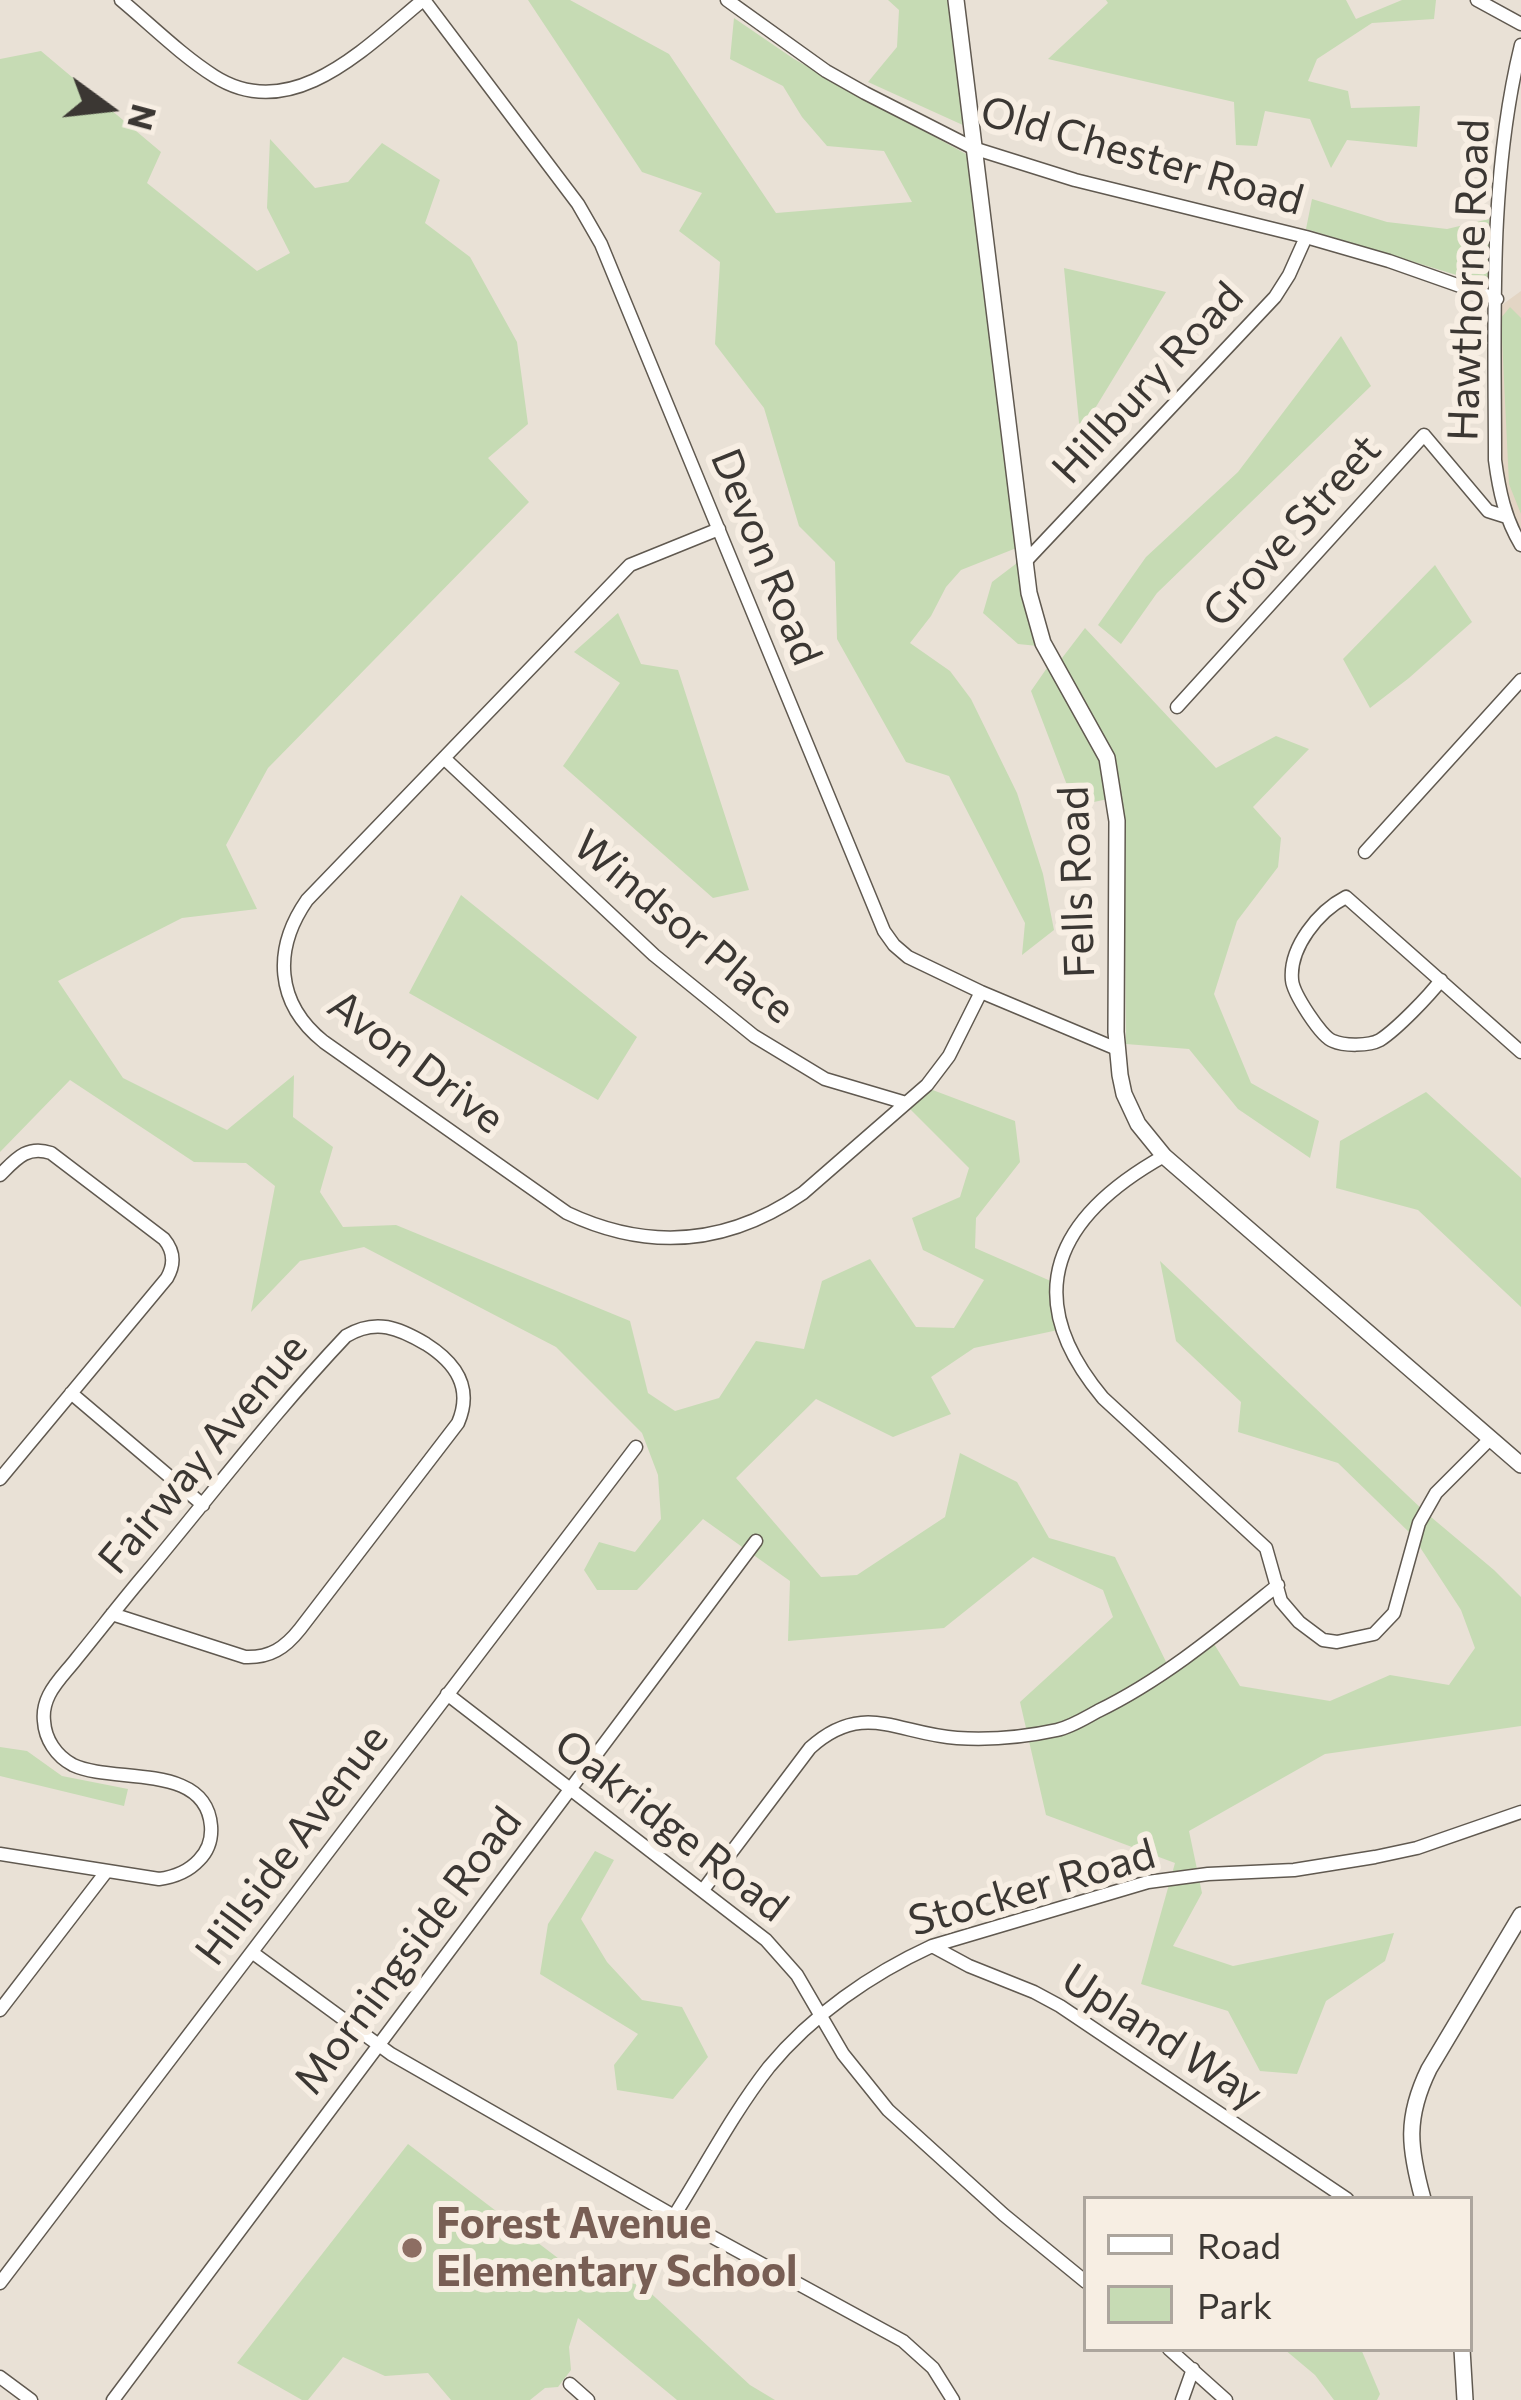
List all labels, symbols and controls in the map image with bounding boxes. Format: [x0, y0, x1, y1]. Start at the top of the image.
north arrow [48, 48, 168, 168]
street label: Old Chester Road [975, 86, 1309, 226]
text: N [120, 100, 166, 135]
street label: Hawthorne Road [1438, 118, 1500, 442]
street label: Hillbury Road [1042, 272, 1254, 494]
street label: Grove Street [1193, 425, 1391, 637]
street label: Devon Road [700, 442, 832, 672]
street label: Fells Road [1048, 785, 1106, 979]
street label: Windsor Place [563, 820, 805, 1034]
street label: Avon Drive [318, 980, 514, 1144]
street label: Fairway Avenue [88, 1324, 318, 1584]
street label: Hillside Avenue [185, 1715, 399, 1975]
street label: Oakridge Road [545, 1719, 797, 1933]
street label: Morningside Road [284, 1798, 532, 2104]
street label: Stocker Road [903, 1829, 1161, 1947]
street label: Upland Way [1053, 1954, 1271, 2120]
legend [1083, 2196, 1473, 2352]
place label: Forest Avenue Elementary School [436, 2199, 797, 2298]
text: Road [1197, 2222, 1281, 2266]
marker: Forest Avenue Elementary School [399, 2235, 425, 2261]
text: Park [1197, 2282, 1272, 2326]

